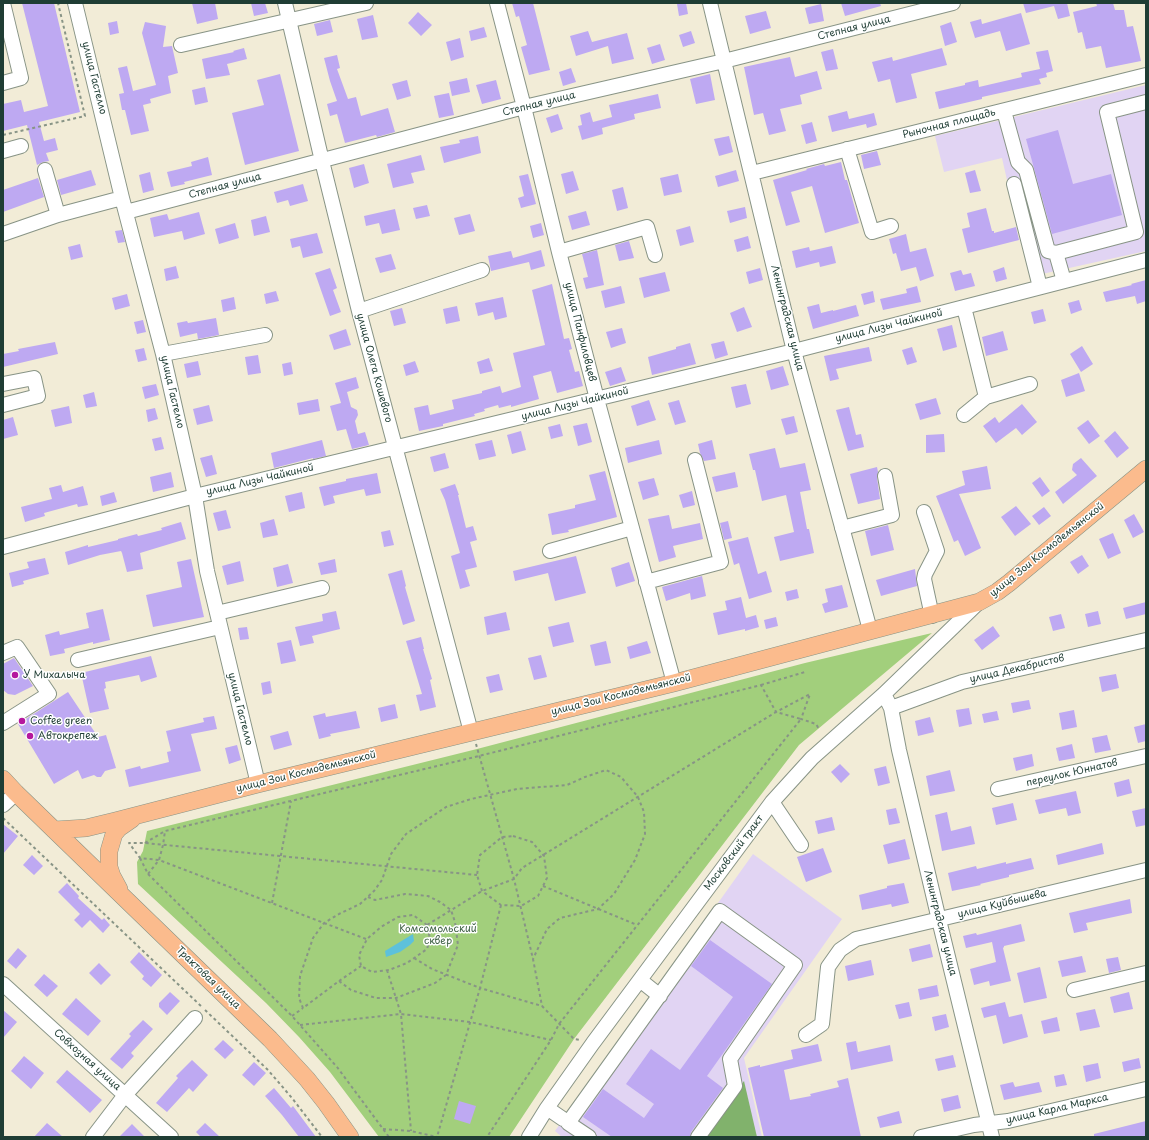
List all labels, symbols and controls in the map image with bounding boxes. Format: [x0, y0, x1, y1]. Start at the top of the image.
street label: Степная улица [816, 13, 892, 43]
street label: улица Гастелло [79, 40, 109, 116]
street label: Степная улица [501, 89, 577, 119]
street label: Рыночная площадь [901, 107, 997, 141]
street label: Степная улица [187, 171, 263, 201]
street label: Ленинградская улица [768, 264, 806, 372]
street label: улица Панфиловцев [562, 281, 598, 383]
street label: улица Лизы Чайкиной [834, 307, 944, 345]
street label: улица Олега Кошевого [354, 312, 394, 424]
street label: улица Гастелло [158, 354, 186, 430]
street label: улица Лизы Чайкиной [520, 385, 630, 423]
street label: улица Лизы Чайкиной [205, 462, 315, 498]
street label: улица Зои Космодемьянской [987, 500, 1107, 600]
street label: улица Декабристов [969, 652, 1065, 686]
place label: У Михалыча [23, 669, 85, 681]
marker: У Михалыча [10, 670, 20, 680]
street label: улица Гастелло [225, 671, 255, 747]
street label: улица Зои Космодемьянской [550, 672, 692, 718]
place label: Coffee green [30, 715, 92, 727]
marker: Coffee green [17, 716, 27, 726]
place label: Автокрепеж [38, 730, 98, 742]
marker: Автокрепеж [25, 731, 35, 741]
street label: улица Зои Космодемьянской [235, 749, 377, 795]
street label: переулок Юннатов [1025, 757, 1119, 789]
street label: Московский тракт [702, 813, 766, 893]
street label: Ленинградская улица [921, 869, 959, 977]
street label: улица Куйбышева [956, 887, 1048, 921]
park label: Комсомольский сквер [399, 923, 477, 946]
street label: Трактовая улица [173, 944, 243, 1012]
street label: Совхозная улица [51, 1027, 123, 1093]
street label: улица Карла Маркса [1005, 1091, 1109, 1127]

